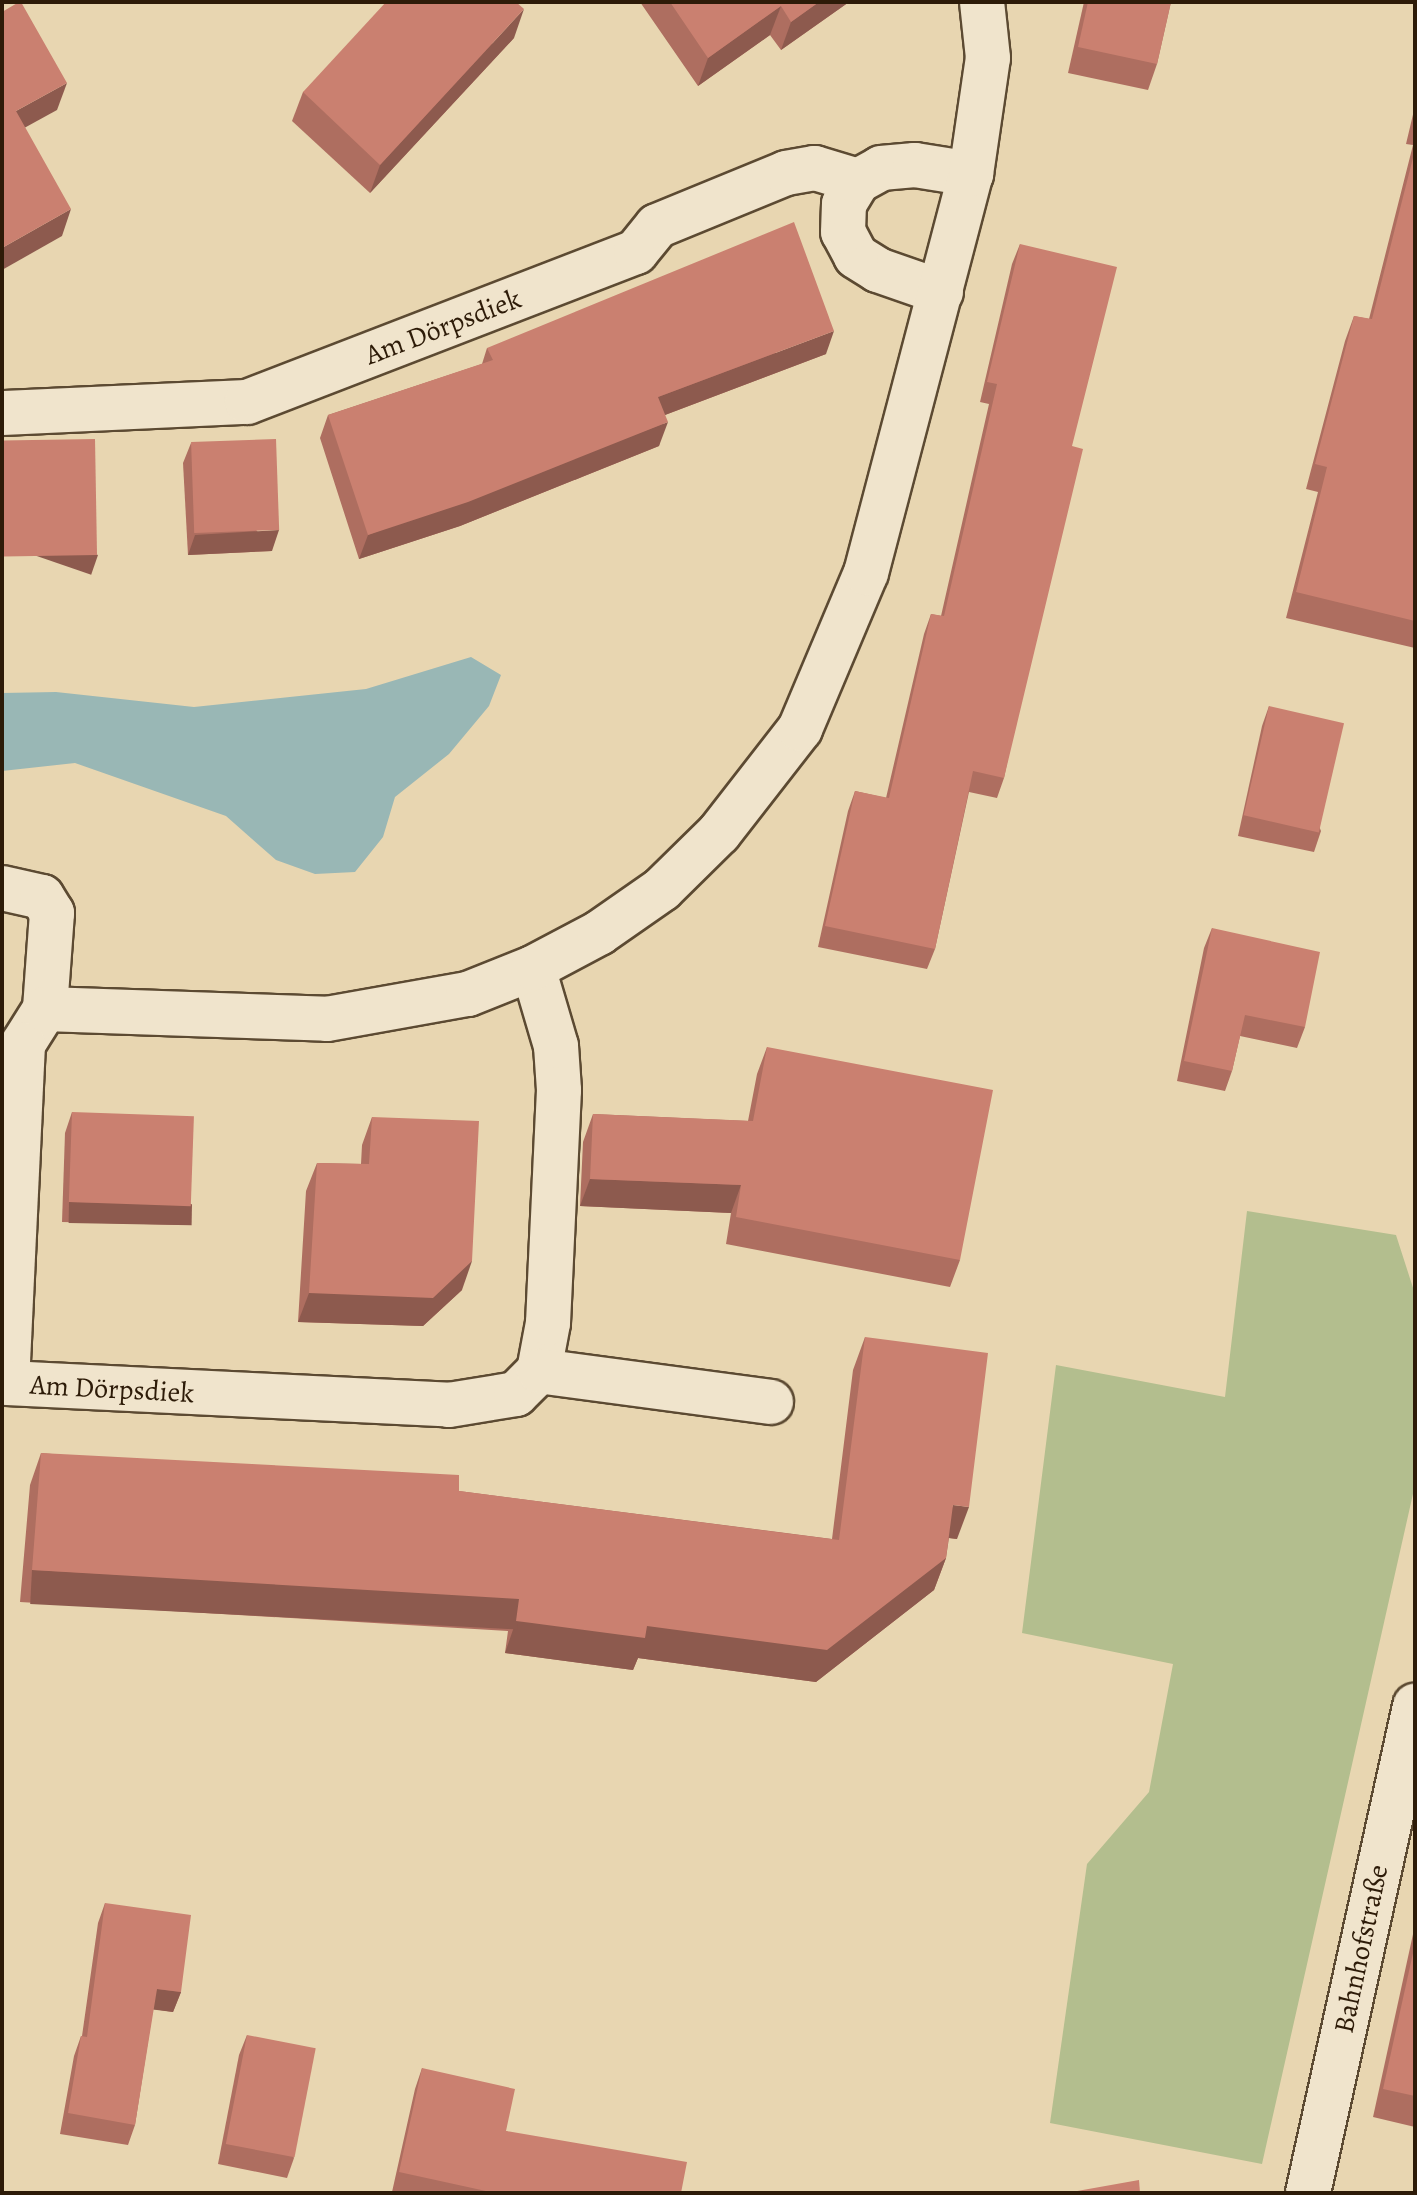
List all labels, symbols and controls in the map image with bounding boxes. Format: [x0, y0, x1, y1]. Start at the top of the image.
street label: Am Dörpsdiek [360, 282, 526, 372]
street label: Am Dörpsdiek [29, 1368, 195, 1410]
street label: Bahnhofstraße [1327, 1862, 1395, 2036]

